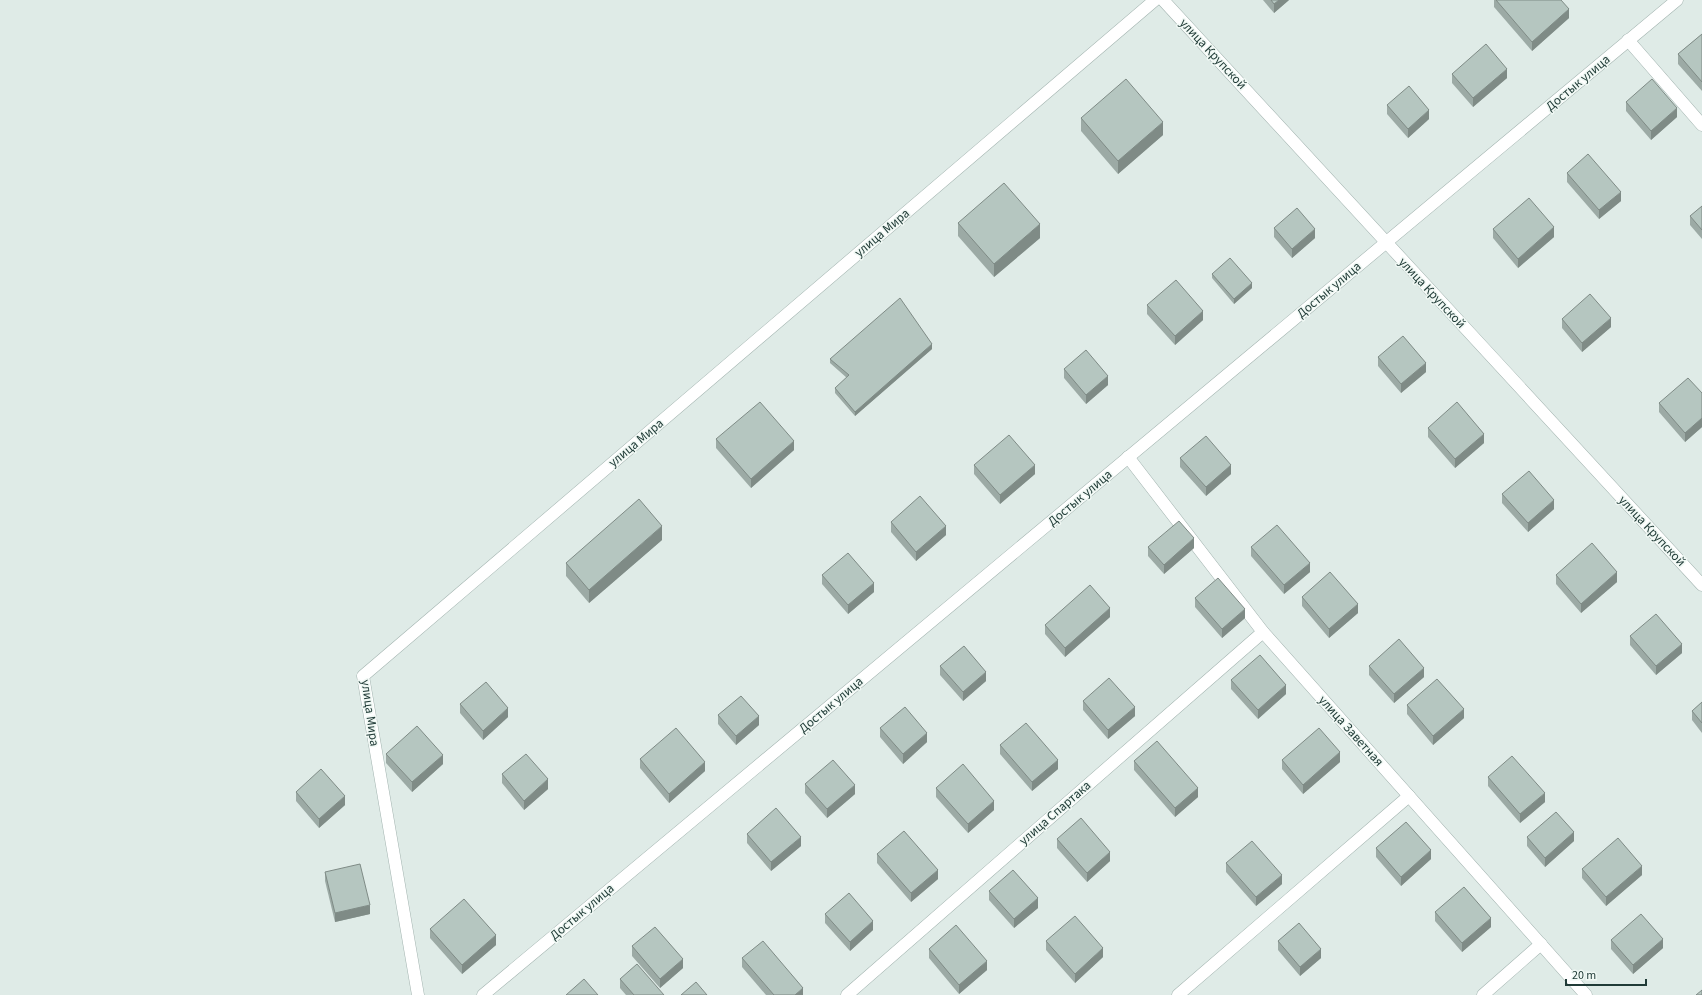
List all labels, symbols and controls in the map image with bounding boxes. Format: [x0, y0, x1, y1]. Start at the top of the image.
street label: улица Крупской [1175, 15, 1251, 93]
street label: Достык улица [1542, 51, 1614, 115]
street label: улица Мира [851, 205, 913, 261]
street label: улица Крупской [1394, 254, 1470, 332]
street label: Достык улица [1293, 258, 1365, 322]
street label: улица Мира [605, 415, 667, 471]
street label: Достык улица [1044, 466, 1116, 530]
street label: улица Крупской [1614, 492, 1690, 570]
street label: Достык улица [795, 673, 867, 737]
street label: улица Мира [356, 679, 384, 747]
street label: улица Заветная [1314, 692, 1388, 770]
street label: улица Спартака [1015, 777, 1095, 849]
street label: Достык улица [546, 880, 618, 944]
scale bar [1566, 961, 1646, 987]
text: 20 m [1572, 967, 1596, 984]

